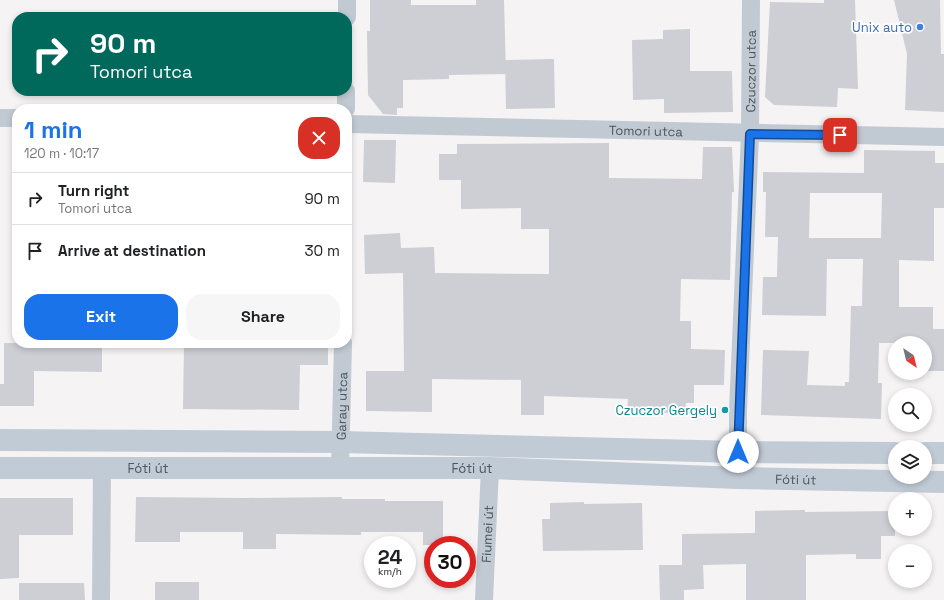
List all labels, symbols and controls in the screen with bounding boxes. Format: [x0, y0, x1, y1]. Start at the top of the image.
place label: Unix auto [852, 19, 912, 36]
marker: Unix auto [915, 22, 925, 32]
text: 90 m [90, 25, 156, 61]
icon: right [24, 28, 76, 80]
street label: Czuczor utca [742, 29, 759, 113]
text: Tomori utca [90, 60, 192, 83]
text: 1 min [24, 114, 83, 145]
button: close [298, 117, 340, 159]
pin [823, 118, 857, 152]
street label: Tomori utca [609, 121, 684, 140]
icon: arrive [829, 124, 851, 146]
text: 120 m · 10:17 [24, 145, 99, 162]
text: Turn right [58, 181, 129, 200]
icon: right [24, 188, 46, 210]
text: 90 m [304, 189, 340, 208]
text: Tomori utca [58, 200, 132, 217]
icon: arrive [24, 240, 46, 262]
text: Arrive at destination [58, 241, 206, 260]
text: 30 m [305, 241, 340, 260]
button: Exit [24, 294, 178, 340]
button: Share [186, 294, 340, 340]
north arrow [888, 336, 932, 380]
map controls [888, 336, 932, 588]
street label: Garay utca [332, 371, 351, 440]
button: search [888, 388, 932, 432]
place label: Czuczor Gergely [615, 402, 717, 419]
marker: Czuczor Gergely [720, 405, 730, 415]
position arrow [717, 431, 759, 473]
button: layers [888, 440, 932, 484]
street label: Fóti út [127, 460, 169, 477]
street label: Fóti út [451, 460, 493, 477]
street label: Fóti út [775, 470, 817, 488]
button: + [888, 492, 932, 536]
street label: Fiumei út [477, 505, 497, 563]
speed limit sign: 30 [424, 536, 476, 588]
text: 24 [378, 544, 402, 570]
button: − [888, 544, 932, 588]
text: km/h [378, 565, 402, 578]

